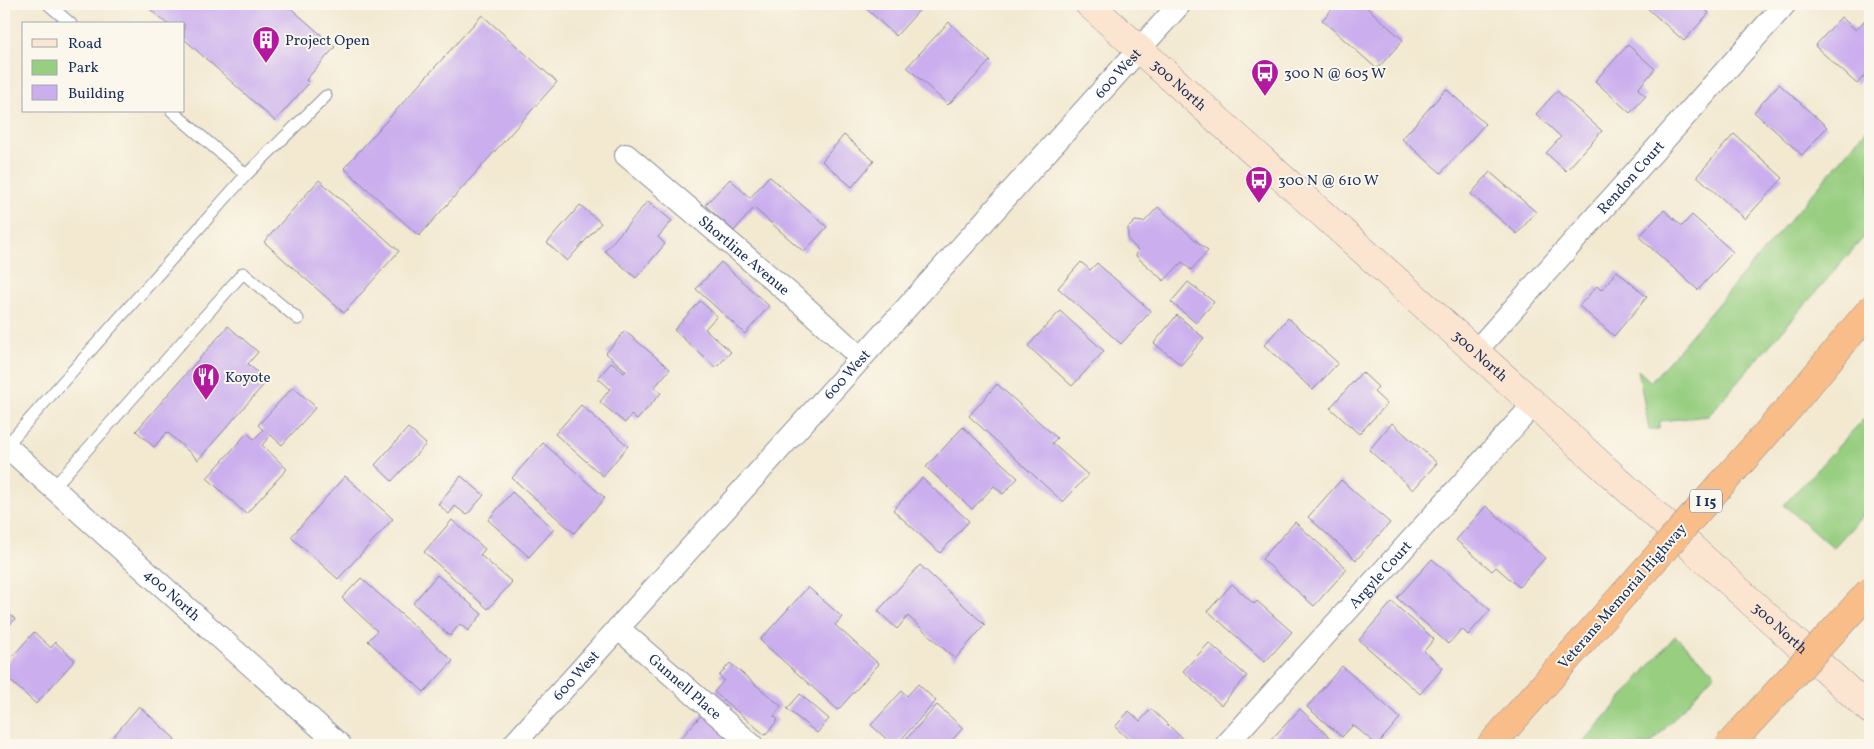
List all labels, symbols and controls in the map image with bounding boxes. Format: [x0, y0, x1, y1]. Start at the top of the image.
legend [22, 22, 185, 112]
building icon: Project Open [251, 25, 281, 64]
place label: Project Open [285, 31, 370, 52]
text: Road [68, 34, 102, 55]
street label: 600 West [1091, 44, 1147, 104]
street label: 300 North [1146, 55, 1210, 117]
text: Park [68, 58, 99, 79]
bus stop icon: 300 N @ 605 W [1250, 58, 1280, 97]
place label: 300 N @ 605 W [1284, 64, 1386, 85]
text: Building [68, 84, 125, 105]
street label: Rendon Court [1593, 137, 1670, 220]
bus stop icon: 300 N @ 610 W [1244, 165, 1274, 204]
place label: 300 N @ 610 W [1278, 171, 1379, 192]
street label: Shortline Avenue [693, 211, 794, 301]
street label: 300 North [1447, 326, 1512, 387]
street label: 600 West [820, 345, 876, 405]
restaurant icon: Koyote [191, 362, 221, 401]
place label: Koyote [225, 368, 271, 389]
road number: I 15 [1690, 490, 1722, 512]
street label: Veterans Memorial Highway [1554, 520, 1692, 674]
street label: Argyle Court [1345, 537, 1418, 614]
street label: 400 North [138, 565, 204, 627]
street label: 300 North [1747, 598, 1811, 660]
street label: 600 West [549, 646, 605, 706]
street label: Gunnell Place [643, 650, 725, 726]

